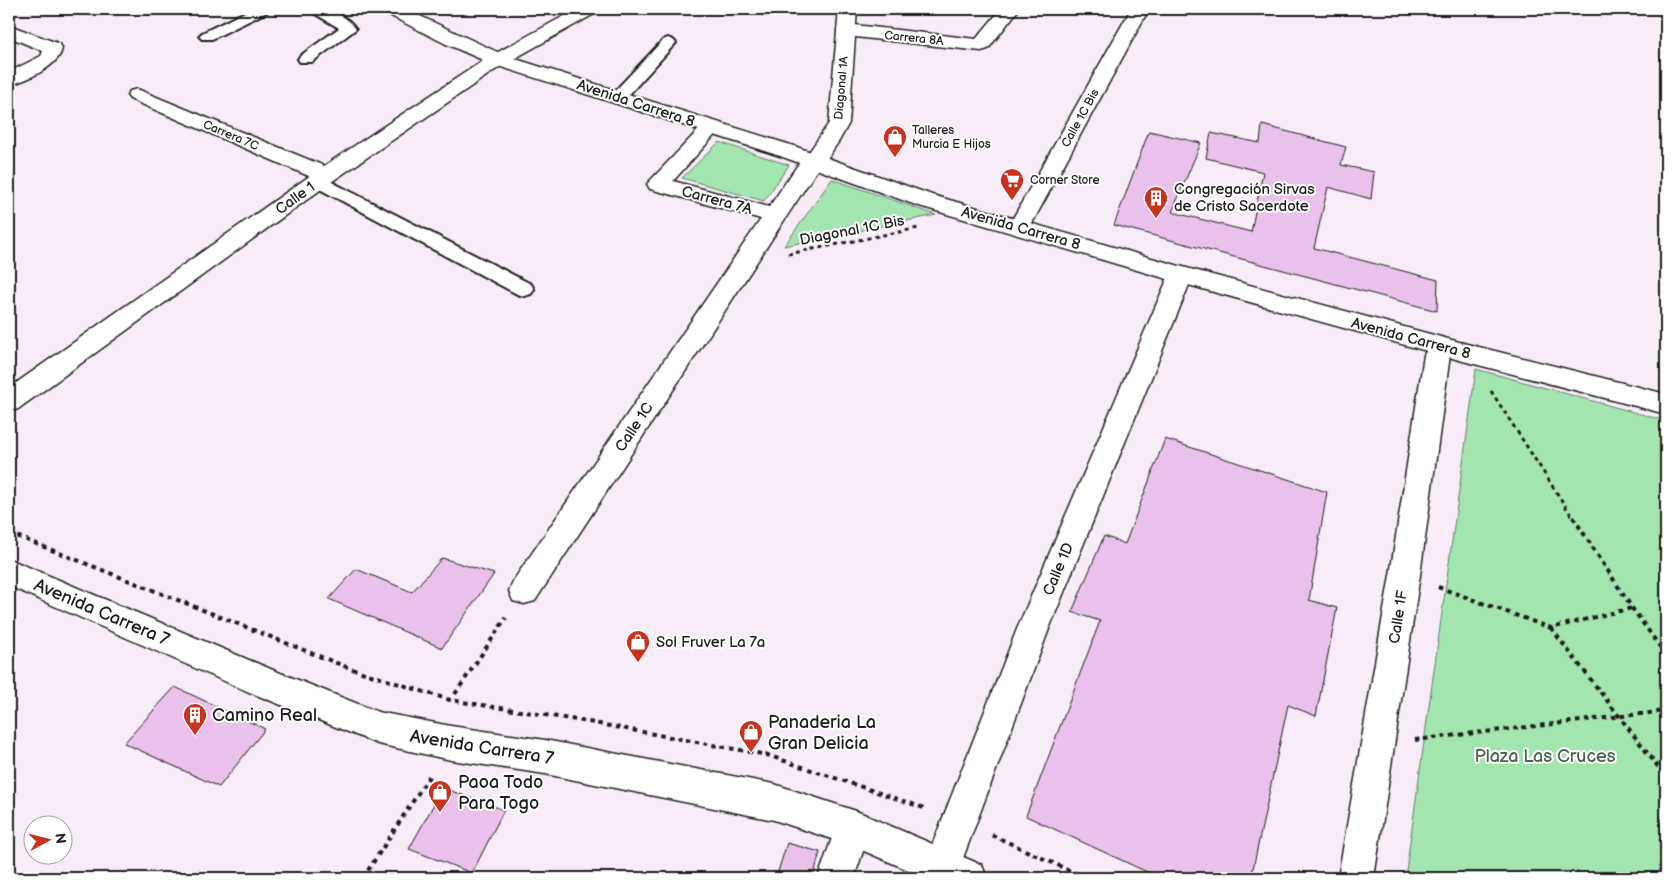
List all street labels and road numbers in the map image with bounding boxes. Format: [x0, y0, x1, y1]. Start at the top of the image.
street label: Carrera 8A [884, 28, 945, 49]
street label: Diagonal 1A [831, 55, 852, 120]
street label: Avenida Carrera 8 [575, 75, 697, 132]
street label: Calle 1C Bis [1058, 86, 1103, 150]
street label: Carrera 7C [201, 117, 261, 154]
street label: Calle 1 [272, 178, 319, 219]
street label: Carrera 7A [679, 182, 755, 219]
street label: Avenida Carrera 8 [959, 202, 1083, 255]
street label: Diagonal 1C Bis [798, 211, 907, 250]
street label: Avenida Carrera 8 [1349, 313, 1473, 364]
street label: Calle 1C [611, 399, 658, 455]
street label: Calle 1D [1039, 540, 1078, 598]
street label: Avenida Carrera 7 [31, 574, 173, 651]
street label: Calle 1F [1385, 589, 1412, 645]
street label: Avenida Carrera 7 [409, 726, 555, 769]

